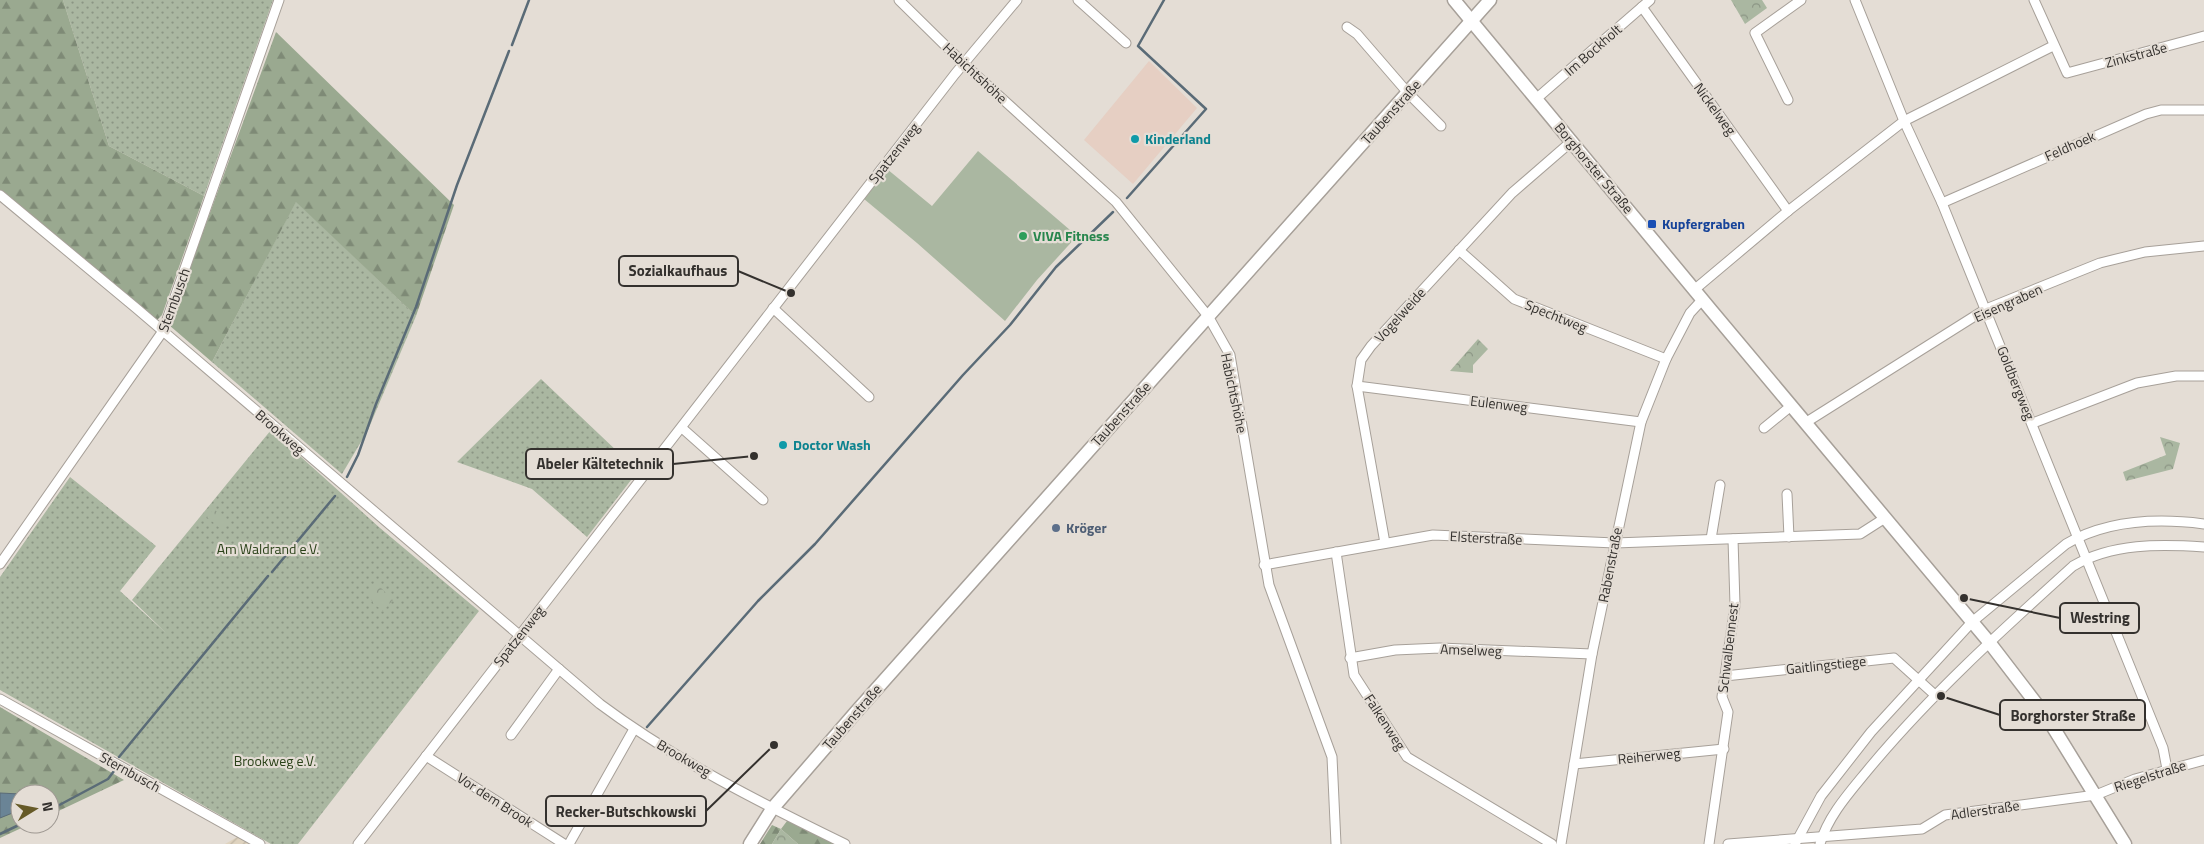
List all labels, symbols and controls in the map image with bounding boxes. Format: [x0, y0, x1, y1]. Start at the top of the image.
street label: Im Bockholt [1559, 19, 1626, 81]
street label: Zinkstraße [2103, 36, 2169, 73]
street label: Habichtshöhe [938, 37, 1012, 108]
street label: Taubenstraße [1356, 75, 1425, 149]
street label: Nickelweg [1689, 78, 1742, 139]
street label: Borghorster Straße [1550, 117, 1639, 218]
street label: Spatzenweg [863, 118, 924, 188]
street label: Feldhoek [2041, 125, 2099, 166]
place label: Kinderland [1145, 128, 1211, 149]
marker: Kinderland [1129, 133, 1141, 145]
place label: Kupfergraben [1662, 213, 1745, 234]
marker: Kupfergraben [1646, 218, 1658, 230]
place label: VIVA Fitness [1033, 225, 1110, 246]
marker: VIVA Fitness [1017, 230, 1029, 242]
callout: Sozialkaufhaus [619, 256, 738, 286]
text: Sozialkaufhaus [629, 259, 727, 282]
street label: Sternbusch [152, 265, 195, 335]
street label: Eisengraben [1970, 278, 2045, 327]
street label: Vogelweide [1369, 282, 1430, 347]
street label: Spechtweg [1522, 294, 1590, 338]
street label: Goldbergweg [1992, 343, 2041, 423]
street label: Habichtshöhe [1216, 351, 1253, 435]
street label: Taubenstraße [1086, 377, 1155, 451]
street label: Eulenweg [1469, 390, 1529, 417]
street label: Brookweg [251, 404, 310, 459]
place label: Doctor Wash [793, 434, 871, 455]
marker: Doctor Wash [777, 439, 789, 451]
callout: Abeler Kältetechnik [526, 449, 673, 479]
text: Abeler Kältetechnik [536, 452, 664, 475]
place label: Kröger [1066, 517, 1107, 538]
marker: Kröger [1050, 522, 1062, 534]
street label: Elsterstraße [1449, 525, 1523, 550]
street label: Rabenstraße [1592, 526, 1627, 604]
park label: Am Waldrand e.V. [217, 538, 319, 559]
street label: Spatzenweg [488, 601, 549, 671]
street label: Schwalbennest [1712, 602, 1743, 694]
callout: Westring [2060, 603, 2139, 633]
text: Westring [2070, 606, 2130, 629]
street label: Amselweg [1440, 638, 1502, 661]
street label: Gaitlingstiege [1785, 650, 1867, 679]
street label: Taubenstraße [817, 679, 886, 754]
street label: Falkenweg [1359, 690, 1411, 754]
callout: Borghorster Straße [2000, 700, 2145, 730]
text: Borghorster Straße [2010, 704, 2136, 727]
street label: Brookweg [653, 734, 715, 782]
street label: Reiherweg [1617, 742, 1681, 769]
street label: Sternbusch [96, 746, 165, 797]
park label: Brookweg e.V. [234, 750, 316, 771]
street label: Riegelstraße [2111, 754, 2189, 797]
street label: Vor dem Brook [453, 767, 538, 832]
north arrow [10, 784, 60, 834]
street label: Adlerstraße [1949, 794, 2021, 825]
callout: Recker-Butschkowski [546, 796, 706, 826]
text: N [37, 800, 59, 813]
text: Recker-Butschkowski [556, 800, 696, 823]

